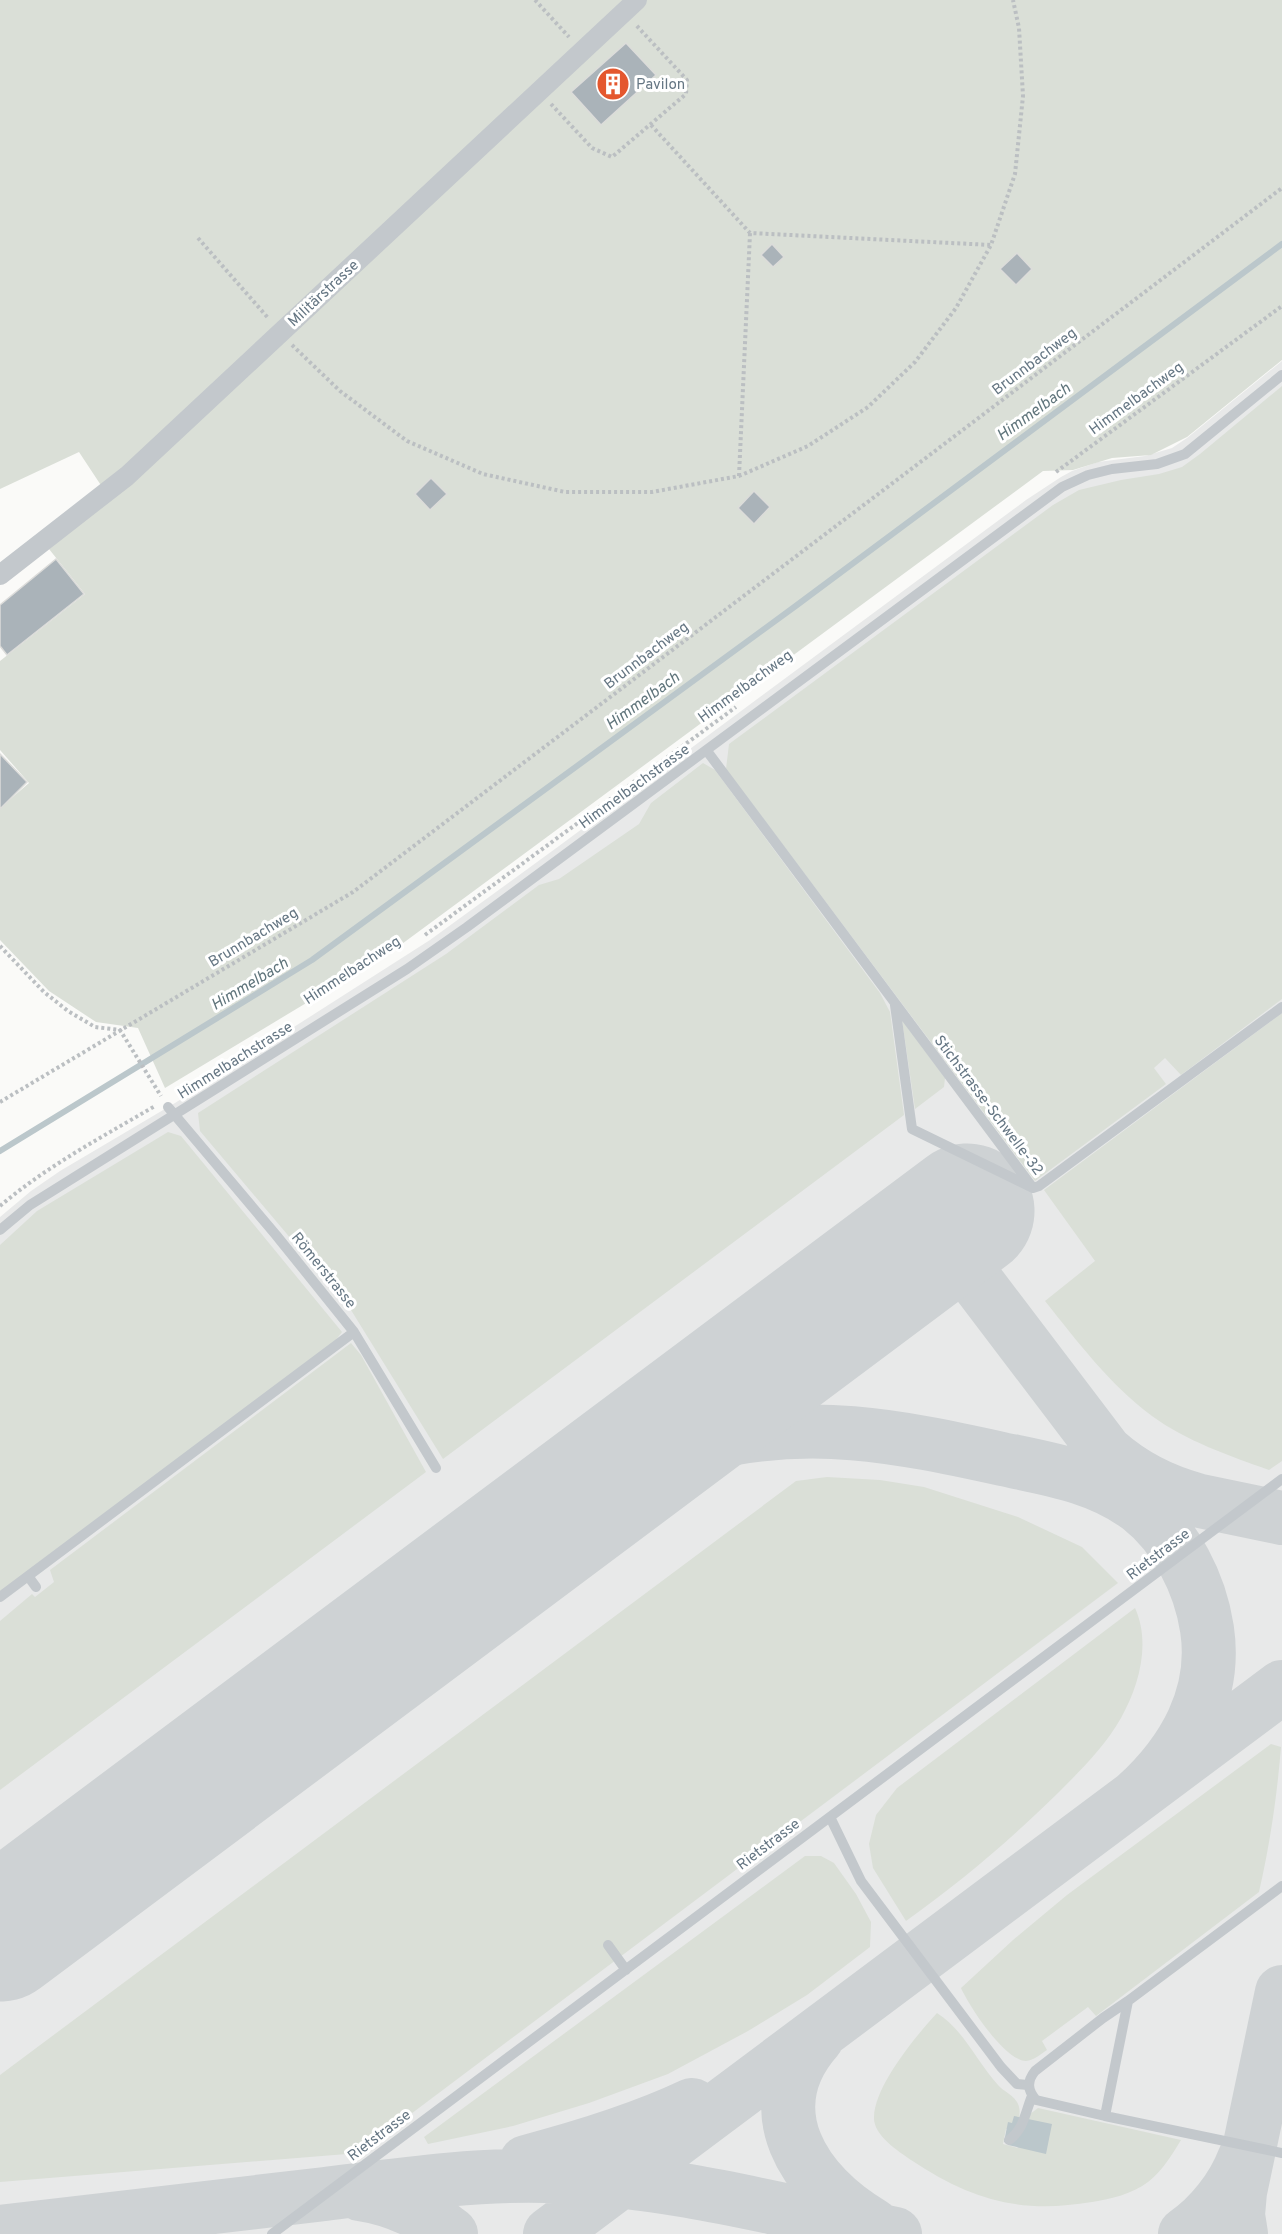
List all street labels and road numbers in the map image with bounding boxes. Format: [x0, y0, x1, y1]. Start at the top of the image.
street label: Militärstrasse [285, 256, 363, 332]
street label: Brunnbachweg [989, 324, 1081, 400]
street label: Himmelbachweg [1086, 359, 1188, 440]
street label: Brunnbachweg [601, 618, 693, 694]
street label: Himmelbachweg [695, 647, 797, 728]
street label: Himmelbachstrasse [576, 741, 694, 834]
street label: Brunnbachweg [206, 904, 302, 972]
street label: Himmelbachweg [301, 933, 405, 1010]
street label: Himmelbachstrasse [175, 1018, 297, 1104]
street label: Stichstrasse-Schwelle-32 [929, 1032, 1047, 1180]
street label: Römerstrasse [286, 1229, 359, 1313]
street label: Rietstrasse [1123, 1525, 1194, 1585]
street label: Rietstrasse [733, 1815, 804, 1875]
street label: Rietstrasse [344, 2106, 415, 2166]

